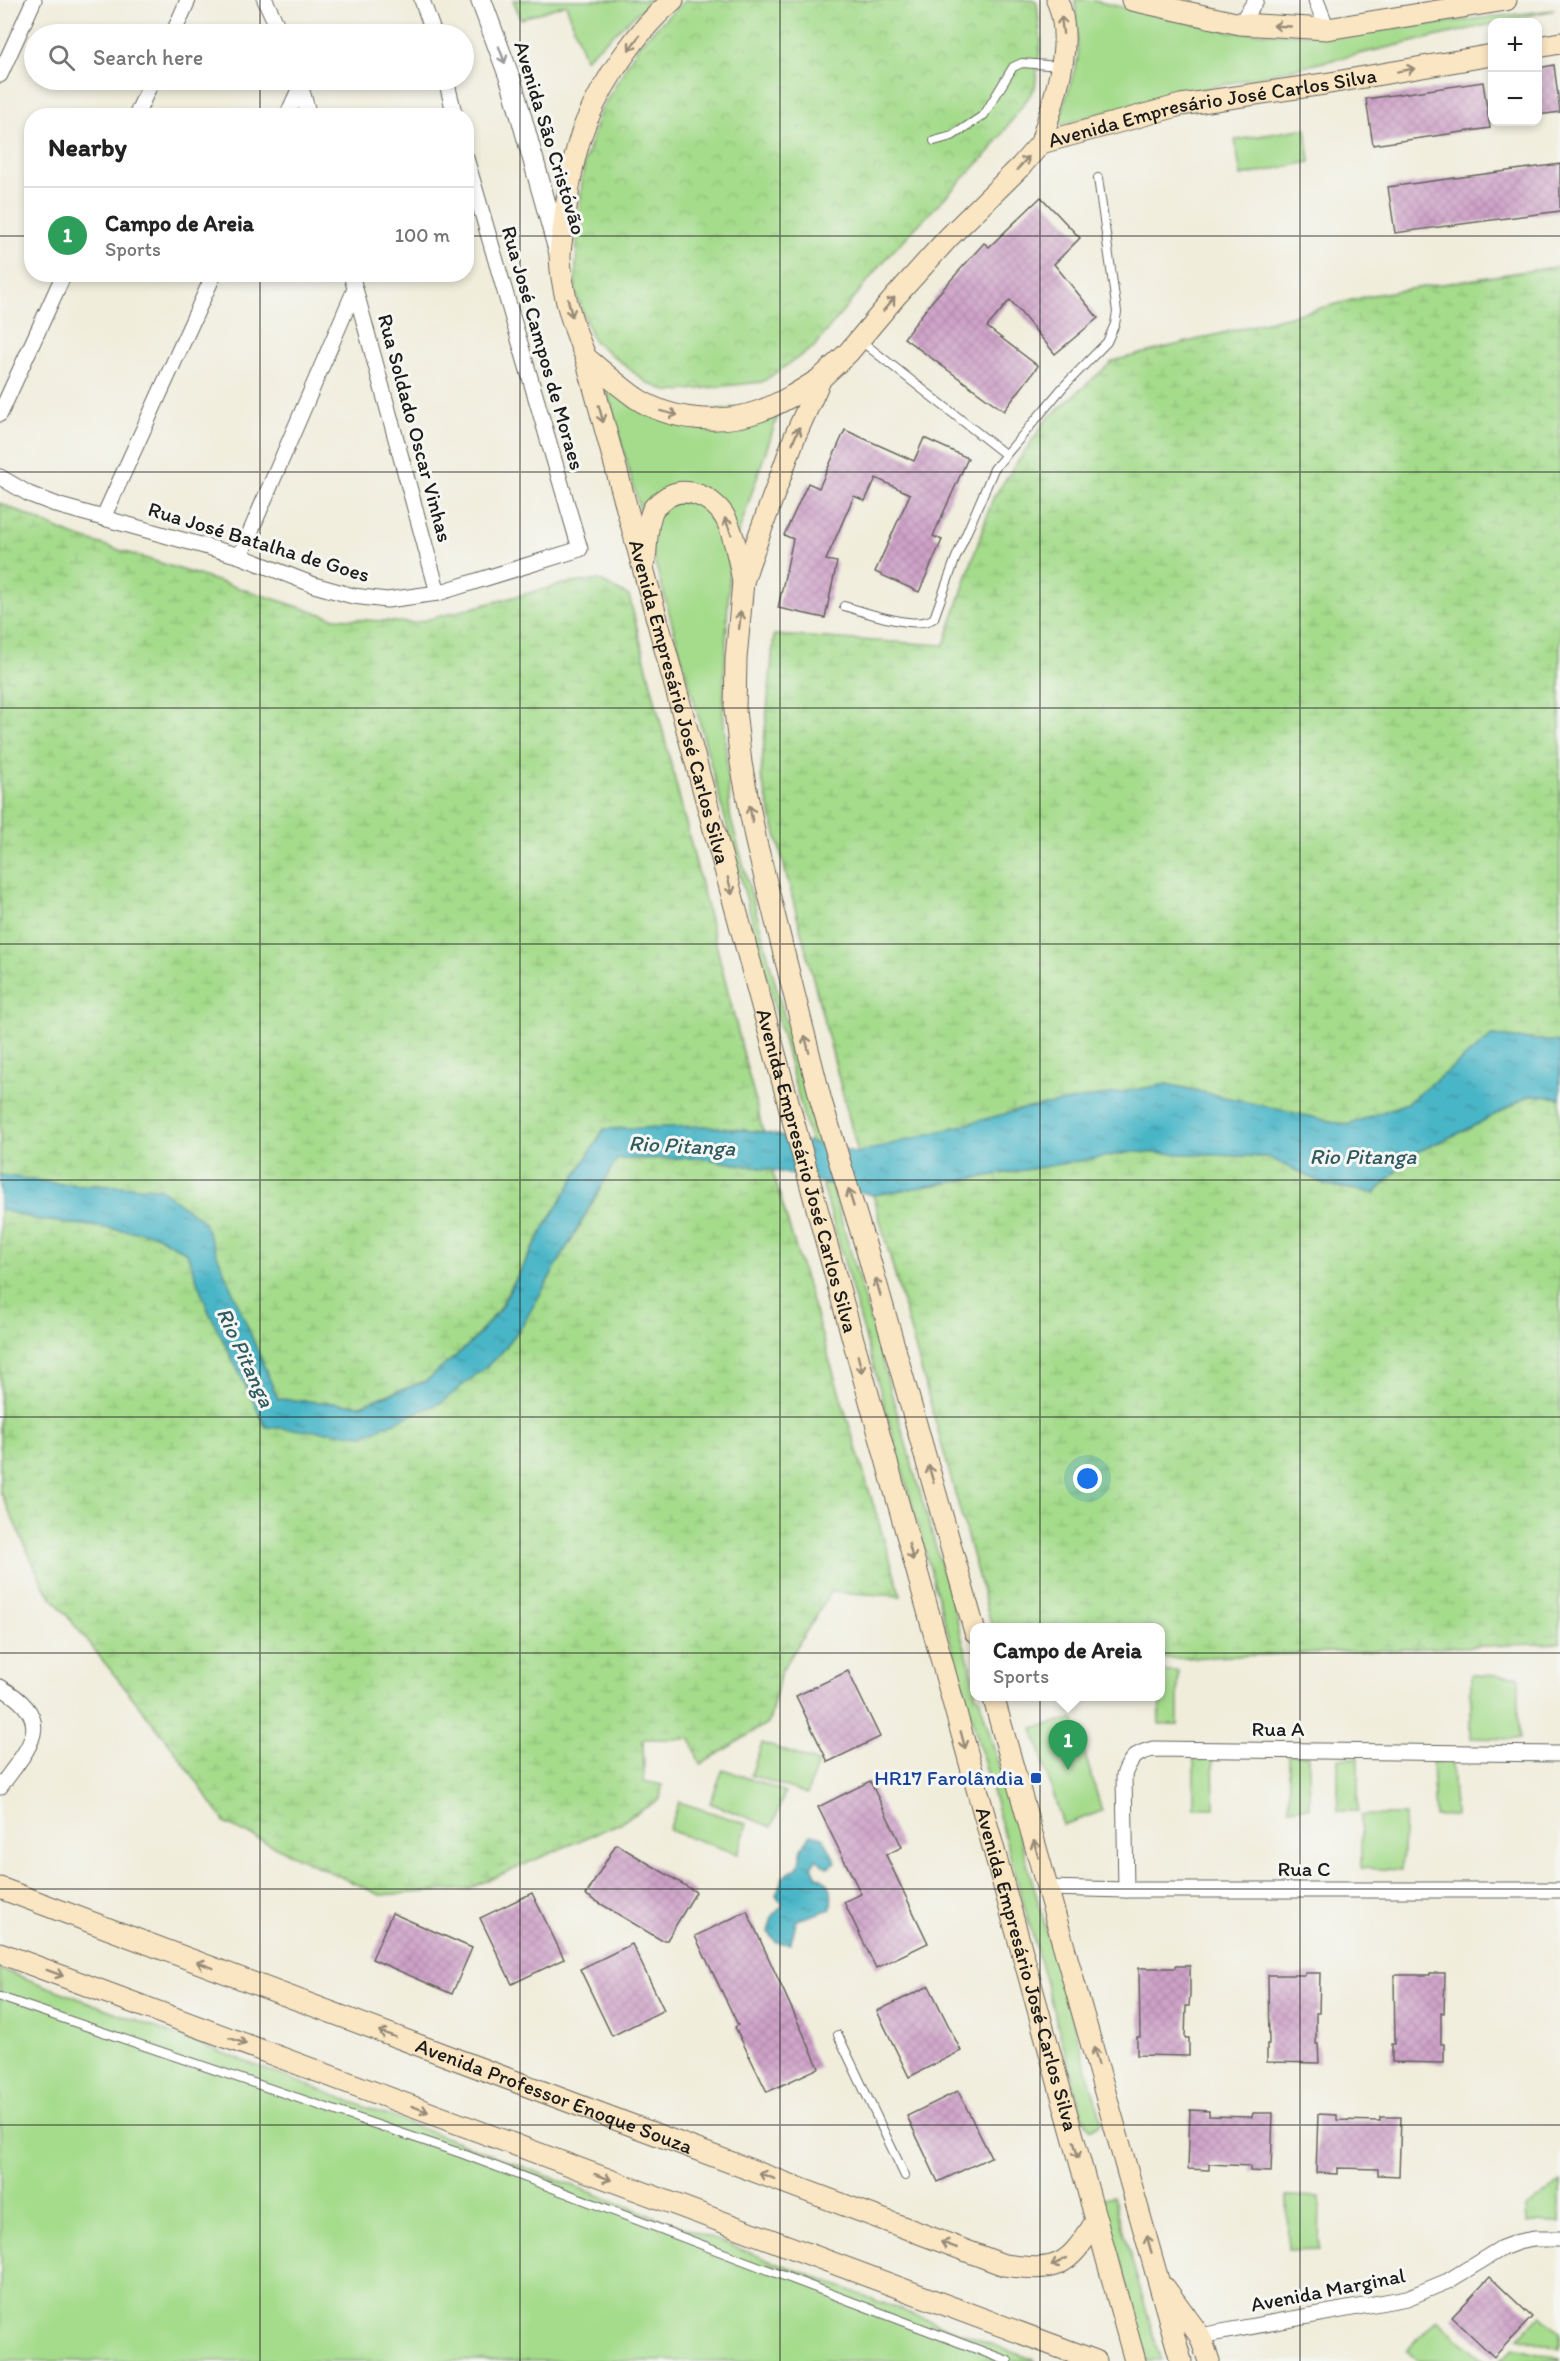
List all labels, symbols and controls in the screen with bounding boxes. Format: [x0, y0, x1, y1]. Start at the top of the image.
one-way arrow [1056, 16, 1067, 35]
map controls [1488, 18, 1542, 126]
button: + [1488, 18, 1542, 72]
one-way arrow [1272, 21, 1292, 32]
search box [24, 24, 474, 90]
one-way arrow [628, 35, 640, 51]
street label: Avenida São Cristóvão [509, 38, 592, 238]
icon: search [45, 41, 78, 74]
text: Search here [93, 44, 203, 71]
one-way arrow [497, 45, 508, 64]
street label: Avenida Empresário José Carlos Silva [1045, 62, 1378, 153]
one-way arrow [1396, 64, 1416, 75]
button: − [1488, 72, 1542, 126]
text: Nearby [48, 131, 127, 163]
one-way arrow [1016, 156, 1030, 171]
text: Campo de Areia [105, 210, 254, 237]
text: 1 [63, 223, 72, 247]
text: 100 m [395, 223, 450, 247]
street label: Rua José Campos de Moraes [497, 223, 590, 473]
text: Sports [105, 237, 161, 261]
one-way arrow [882, 296, 895, 312]
one-way arrow [564, 298, 576, 317]
street label: Rua Soldado Oscar Vinhas [373, 311, 458, 545]
one-way arrow [596, 404, 607, 423]
one-way arrow [659, 407, 678, 419]
one-way arrow [791, 426, 802, 444]
street label: Rua José Batalha de Goes [145, 496, 373, 587]
one-way arrow [722, 517, 733, 535]
street label: Avenida Empresário José Carlos Silva [624, 537, 736, 866]
one-way arrow [735, 611, 746, 630]
one-way arrow [745, 804, 756, 824]
one-way arrow [724, 876, 736, 895]
street label: Avenida Empresário José Carlos Silva [751, 1006, 864, 1335]
one-way arrow [800, 1035, 812, 1054]
water label: Rio Pitanga [628, 1129, 737, 1162]
water label: Rio Pitanga [1310, 1143, 1418, 1170]
one-way arrow [845, 1189, 856, 1208]
one-way arrow [872, 1278, 883, 1297]
water label: Rio Pitanga [211, 1303, 281, 1412]
one-way arrow [854, 1354, 866, 1373]
your location [1073, 1464, 1102, 1493]
one-way arrow [925, 1465, 936, 1484]
one-way arrow [906, 1542, 918, 1561]
popup [970, 1623, 1165, 1701]
text: Campo de Areia [993, 1637, 1142, 1664]
text: Sports [993, 1664, 1049, 1688]
street label: Rua A [1252, 1716, 1305, 1741]
pin: 1 [1048, 1720, 1088, 1770]
one-way arrow [958, 1730, 969, 1749]
place label: HR17 Farolândia [874, 1765, 1024, 1790]
marker: HR17 Farolândia [1029, 1771, 1043, 1785]
street label: Avenida Empresário José Carlos Silva [971, 1804, 1084, 2134]
one-way arrow [1030, 1840, 1041, 1859]
street label: Rua C [1278, 1856, 1330, 1881]
one-way arrow [196, 1959, 215, 1970]
one-way arrow [45, 1968, 64, 1979]
one-way arrow [379, 2027, 397, 2038]
street label: Avenida Professor Enoque Souza [412, 2032, 696, 2159]
one-way arrow [228, 2036, 246, 2047]
one-way arrow [1089, 2047, 1101, 2066]
one-way arrow [411, 2105, 429, 2116]
one-way arrow [1071, 2141, 1083, 2160]
one-way arrow [758, 2170, 776, 2181]
one-way arrow [593, 2173, 612, 2184]
one-way arrow [1142, 2235, 1154, 2254]
one-way arrow [940, 2238, 959, 2249]
one-way arrow [1050, 2257, 1068, 2268]
street label: Avenida Marginal [1248, 2262, 1407, 2317]

